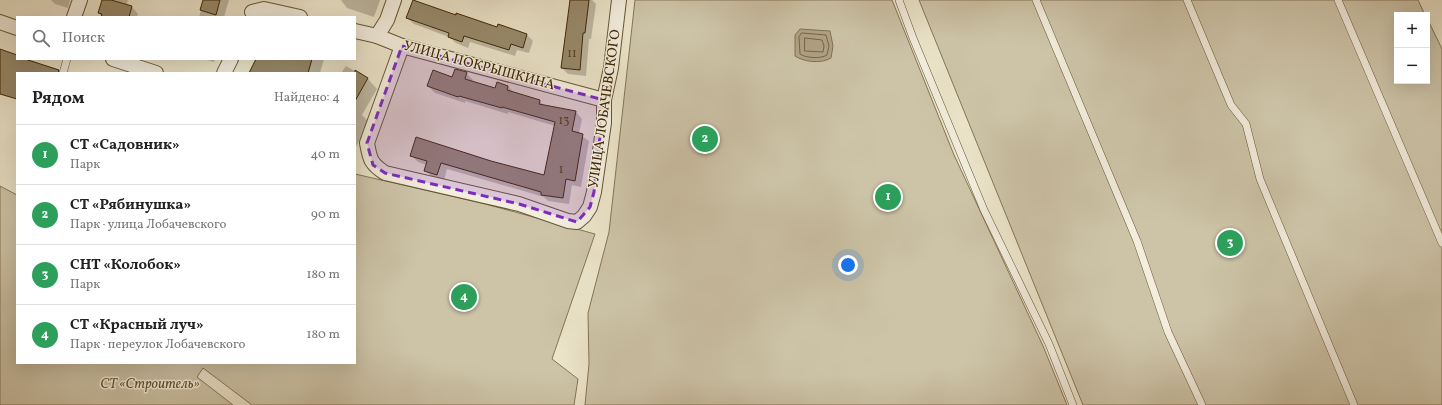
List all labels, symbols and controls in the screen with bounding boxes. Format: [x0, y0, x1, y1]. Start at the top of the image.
map controls [1394, 12, 1430, 84]
button: + [1394, 12, 1430, 48]
search box [16, 16, 356, 60]
icon: search [30, 27, 52, 49]
text: Поиск [62, 28, 105, 49]
street label: УЛИЦА ЛОБАЧЕВСКОГО [584, 28, 626, 190]
street label: УЛИЦА ПОКРЫШКИНА [401, 37, 557, 95]
house number: 11 [567, 46, 577, 62]
button: − [1394, 48, 1430, 84]
text: Рядом [32, 87, 85, 110]
text: Найдено: 4 [274, 89, 340, 107]
house number: 13 [559, 113, 569, 129]
pin: 2 [692, 124, 718, 154]
text: СТ «Садовник» [70, 135, 180, 156]
text: 1 [42, 146, 48, 164]
text: 40 m [311, 146, 340, 164]
text: Парк [70, 156, 100, 174]
house number: 1 [559, 162, 563, 178]
pin: 1 [875, 182, 901, 212]
text: СТ «Рябинушка» [70, 195, 191, 216]
text: 2 [42, 206, 48, 224]
text: 90 m [311, 206, 340, 224]
text: Парк · улица Лобачевского [70, 216, 226, 234]
pin: 3 [1217, 228, 1243, 258]
text: СНТ «Колобок» [70, 255, 181, 276]
your location [838, 255, 858, 275]
text: 3 [42, 266, 48, 284]
text: 180 m [306, 266, 340, 284]
text: Парк [70, 276, 100, 294]
pin: 4 [451, 282, 477, 312]
text: СТ «Красный луч» [70, 315, 204, 336]
text: 4 [41, 326, 49, 344]
text: 180 m [306, 326, 340, 344]
text: Парк · переулок Лобачевского [70, 336, 245, 354]
park label: СТ «Строитель» [100, 375, 200, 394]

